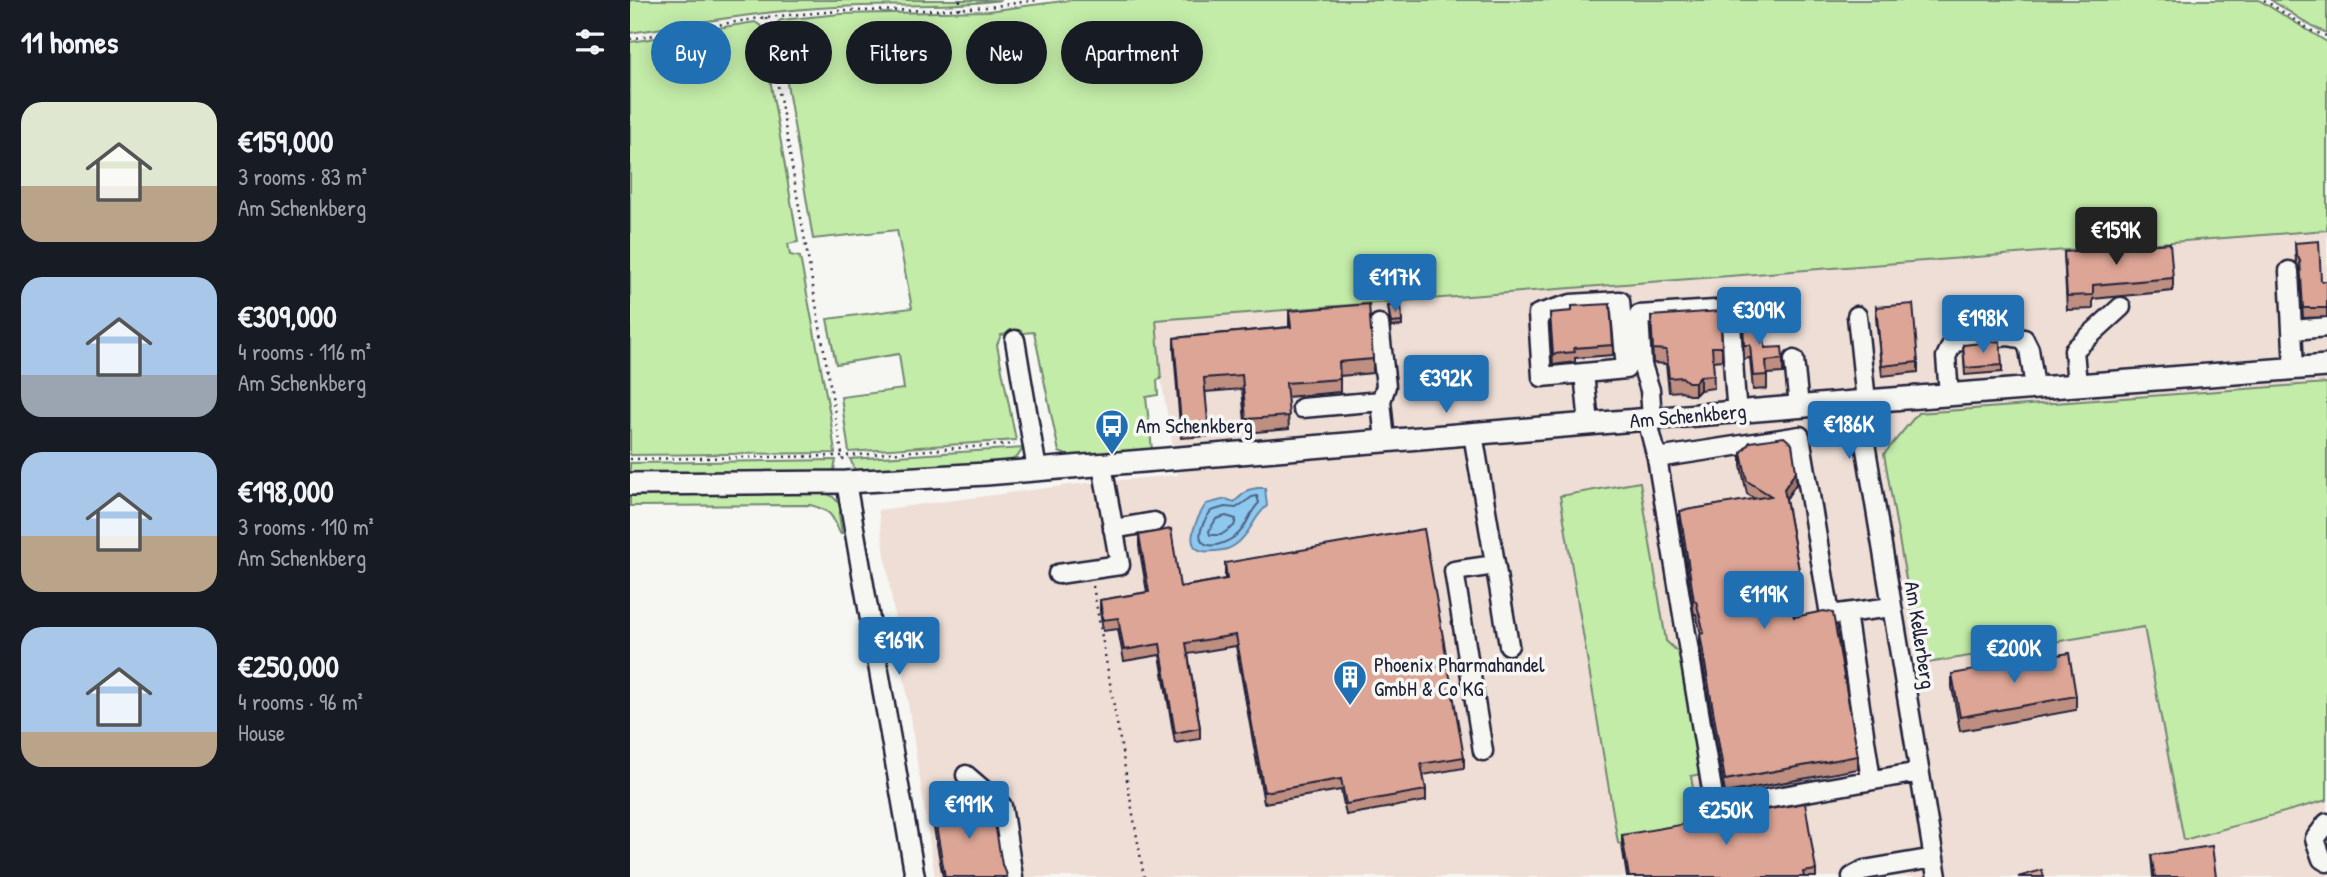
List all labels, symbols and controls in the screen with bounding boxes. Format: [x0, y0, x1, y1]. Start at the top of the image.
chip: Buy [651, 21, 731, 84]
chip: Rent [745, 21, 832, 84]
chip: Filters [846, 21, 952, 84]
chip: New [966, 21, 1047, 84]
chip: Apartment [1061, 21, 1203, 84]
text: 11 homes [21, 22, 118, 62]
icon: filters [571, 23, 609, 61]
text: €159,000 [238, 121, 333, 161]
icon: home [77, 130, 161, 214]
text: 3 rooms · 83 m² [238, 161, 367, 192]
text: Am Schenkberg [238, 192, 366, 223]
pin: €159K [2067, 208, 2165, 267]
text: €159K [2091, 214, 2141, 245]
pin: €117K [1346, 254, 1444, 314]
text: €117K [1369, 261, 1421, 292]
pin: €309K [1710, 288, 1808, 347]
text: €309K [1733, 294, 1785, 325]
text: €309,000 [238, 296, 337, 336]
pin: €198K [1934, 296, 2032, 355]
text: €198K [1958, 302, 2008, 333]
icon: home [77, 305, 161, 389]
text: 4 rooms · 116 m² [238, 336, 371, 367]
pin: €392K [1397, 356, 1495, 415]
text: €392K [1420, 362, 1472, 393]
text: Am Schenkberg [238, 367, 366, 398]
street label: Am Schenkberg [1628, 396, 1747, 435]
pin: €186K [1800, 402, 1898, 461]
bus stop icon: Am Schenkberg [1093, 407, 1131, 456]
text: €186K [1824, 408, 1874, 439]
place label: Am Schenkberg [1136, 411, 1253, 440]
text: €198,000 [238, 471, 334, 511]
icon: home [77, 480, 161, 564]
text: 3 rooms · 110 m² [238, 511, 374, 542]
text: Am Schenkberg [238, 542, 366, 573]
pin: €119K [1715, 572, 1813, 631]
text: €119K [1740, 578, 1788, 609]
street label: Am Kellerberg [1898, 579, 1943, 691]
pin: €169K [850, 618, 948, 677]
text: €169K [874, 624, 924, 655]
pin: €200K [1965, 626, 2063, 685]
text: €200K [1987, 632, 2041, 663]
text: €250,000 [238, 646, 339, 686]
place label: Phoenix Pharmahandel GmbH & Co KG [1374, 650, 1545, 703]
icon: home [77, 655, 161, 739]
building icon: Phoenix Pharmahandel GmbH & Co KG [1331, 658, 1369, 707]
text: 4 rooms · 96 m² [238, 686, 363, 717]
text: House [238, 717, 285, 748]
pin: €191K [920, 782, 1018, 841]
text: €191K [945, 788, 993, 819]
pin: €250K [1677, 788, 1775, 847]
text: €250K [1699, 794, 1753, 825]

